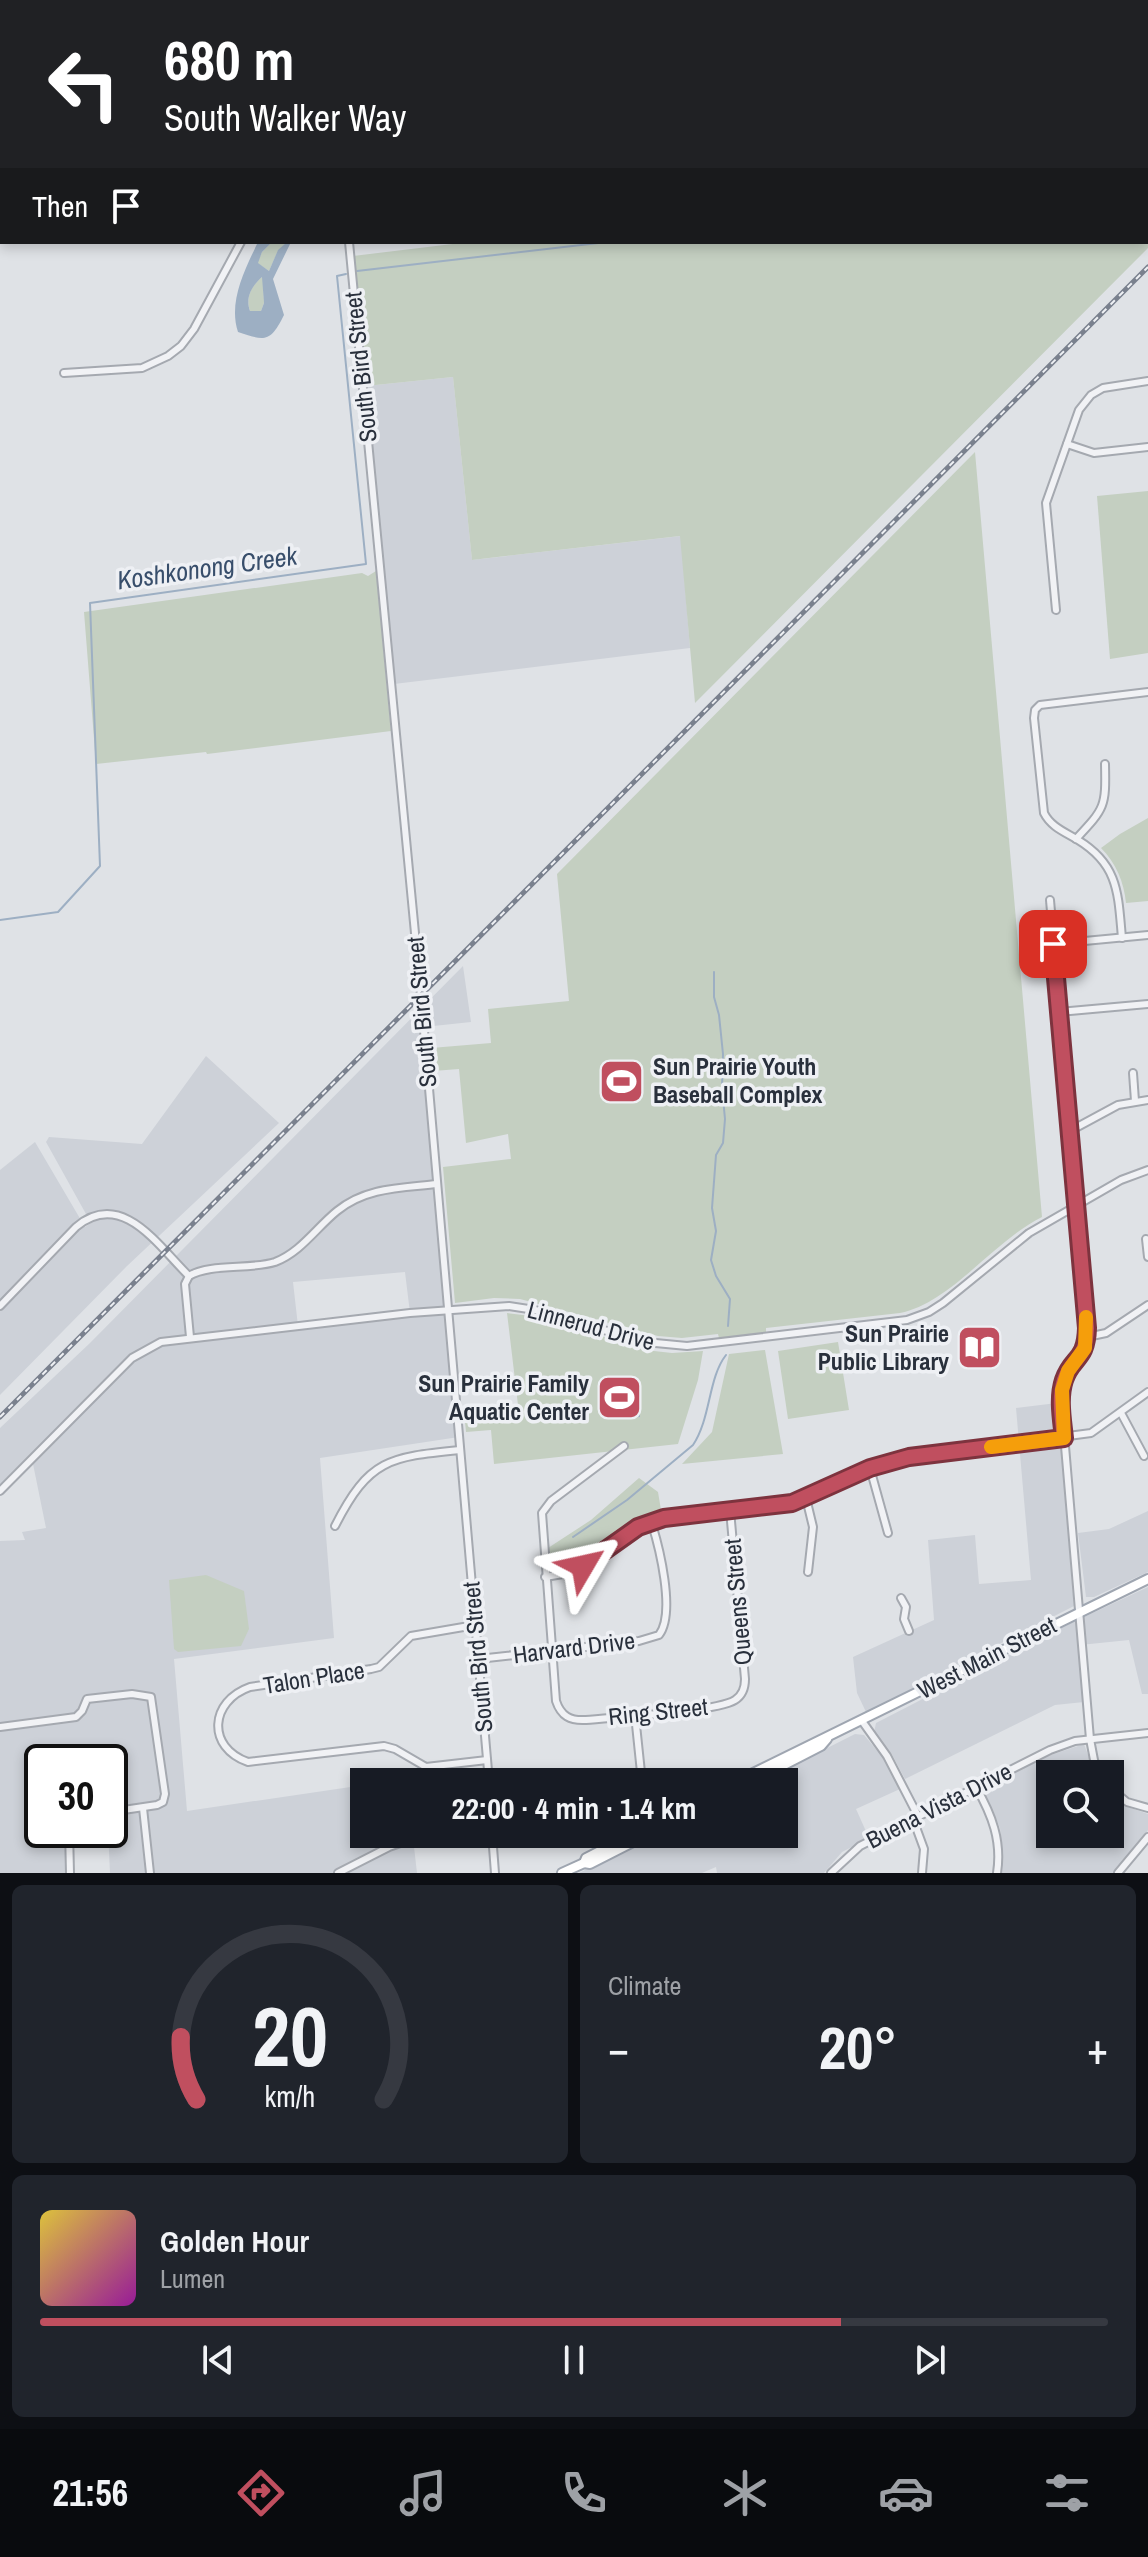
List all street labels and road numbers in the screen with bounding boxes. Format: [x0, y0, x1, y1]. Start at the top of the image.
street label: South Bird Street [336, 290, 384, 444]
street label: South Bird Street [398, 935, 444, 1089]
street label: Linnerud Drive [524, 1293, 658, 1357]
street label: Queens Street [715, 1537, 758, 1667]
street label: South Bird Street [454, 1580, 500, 1734]
street label: West Main Street [912, 1608, 1062, 1706]
street label: Harvard Drive [511, 1624, 637, 1670]
street label: Talon Place [261, 1653, 367, 1701]
street label: Ring Street [607, 1690, 710, 1732]
street label: Buena Vista Drive [860, 1755, 1017, 1856]

